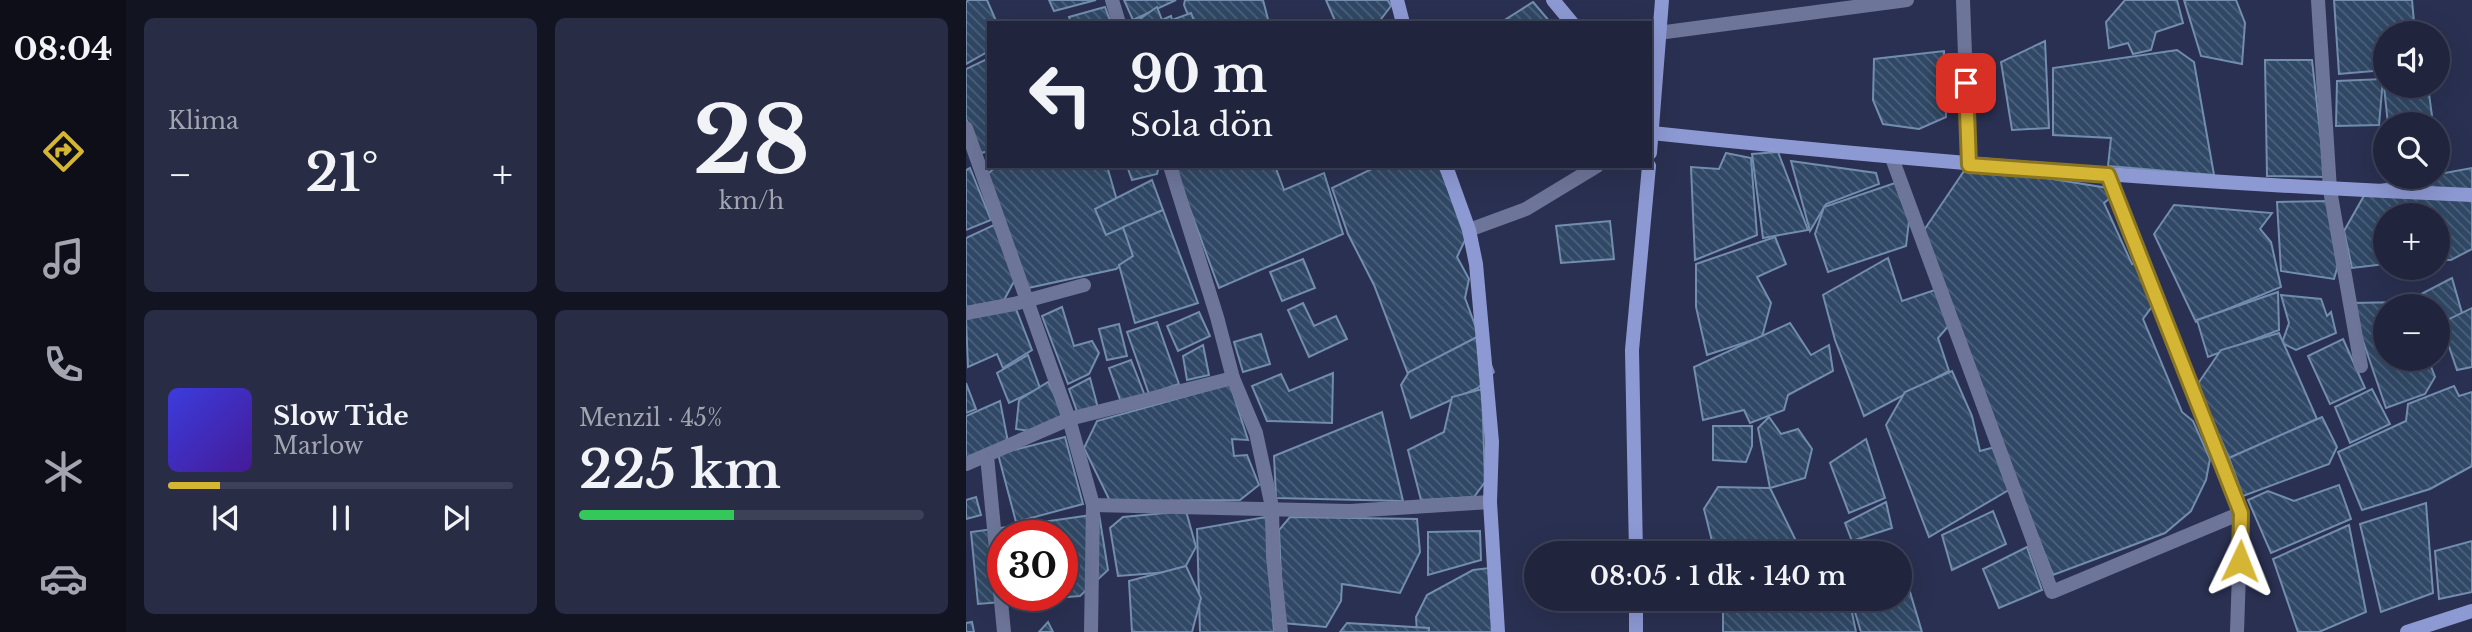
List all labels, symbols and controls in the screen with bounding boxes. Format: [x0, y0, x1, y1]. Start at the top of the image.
map controls [2373, 21, 2450, 371]
button: sound [2373, 21, 2450, 98]
text: 08:04 [14, 29, 112, 69]
text: 90 m [1130, 44, 1267, 105]
icon: left [1015, 49, 1106, 140]
pin [1936, 53, 1996, 113]
icon: arrive [1947, 64, 1985, 102]
text: 28 [693, 85, 810, 198]
text: Sola dön [1130, 105, 1273, 145]
text: Klima [168, 107, 239, 135]
button: search [2373, 112, 2450, 189]
icon: directions [39, 127, 88, 176]
text: 21° [305, 141, 379, 205]
text: − [168, 151, 192, 198]
text: + [492, 151, 513, 198]
text: km/h [719, 187, 784, 215]
button: + [2373, 203, 2450, 280]
icon: music [39, 234, 88, 283]
button: − [2373, 294, 2450, 371]
icon: phone [39, 340, 88, 389]
text: Slow Tide [273, 400, 409, 432]
text: Menzil · 45% [579, 404, 722, 432]
text: Marlow [273, 432, 363, 460]
text: 225 km [579, 438, 781, 502]
icon: climate [39, 447, 88, 496]
icon: previous [207, 499, 245, 537]
icon: pause [322, 499, 360, 537]
icon: next [437, 499, 475, 537]
speed limit sign: 30 [987, 520, 1078, 611]
position arrow [2203, 524, 2277, 598]
icon: car [39, 554, 88, 603]
text: 08:05 · 1 dk · 140 m [1590, 560, 1846, 592]

